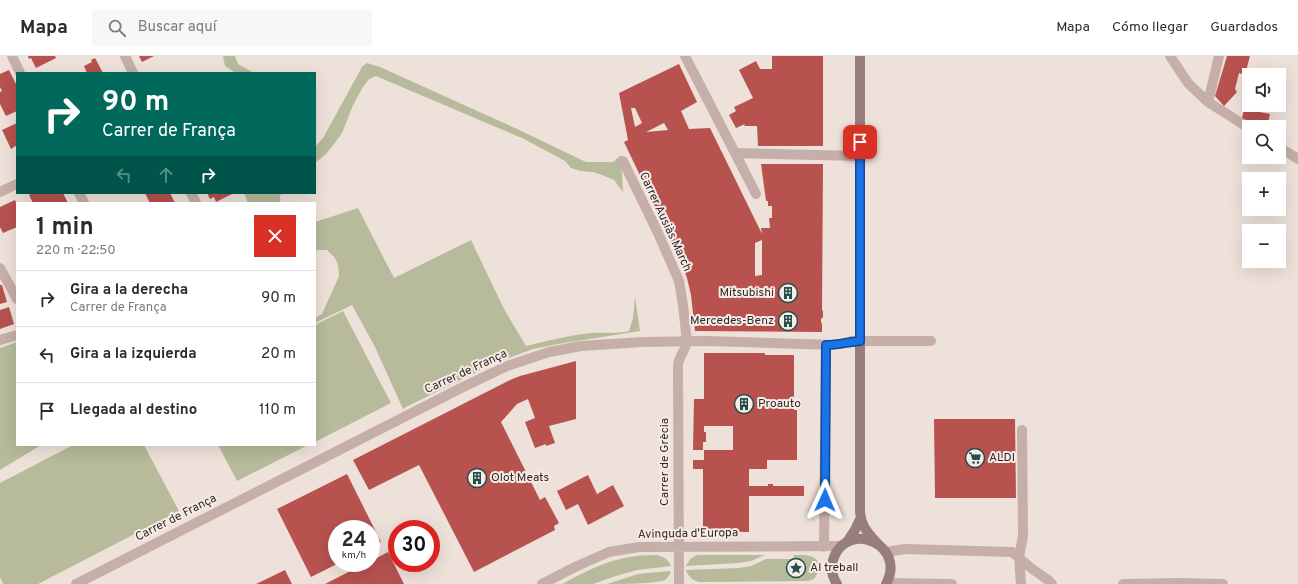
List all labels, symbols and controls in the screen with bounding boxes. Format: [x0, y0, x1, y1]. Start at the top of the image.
search box [92, 10, 372, 46]
text: Mapa [20, 16, 68, 40]
icon: search [106, 17, 128, 39]
text: Buscar aquí [138, 18, 217, 37]
text: Mapa [1056, 19, 1090, 36]
text: Cómo llegar [1112, 19, 1188, 36]
text: Guardados [1210, 19, 1278, 36]
map controls [1242, 68, 1286, 268]
button: sound [1242, 68, 1286, 112]
text: 90 m [102, 85, 169, 121]
icon: right [36, 88, 88, 140]
text: Carrer de França [102, 120, 236, 143]
button: search [1242, 120, 1286, 164]
pin [843, 125, 877, 159]
icon: arrive [849, 131, 871, 153]
icon: left [113, 164, 135, 186]
icon: ahead [155, 164, 177, 186]
icon: right [197, 164, 219, 186]
street label: Carrer Ausiàs March [635, 170, 695, 274]
button: + [1242, 172, 1286, 216]
text: 1 min [36, 213, 94, 243]
button: close [254, 215, 296, 257]
button: − [1242, 224, 1286, 268]
text: 220 m · 22:50 [36, 243, 116, 259]
text: Gira a la derecha [70, 281, 188, 300]
building icon: Mitsubishi [777, 282, 799, 304]
place label: Mitsubishi [719, 285, 774, 301]
icon: right [36, 288, 58, 310]
text: 90 m [261, 289, 296, 308]
text: Carrer de França [70, 300, 167, 316]
building icon: Mercedes-Benz [777, 310, 799, 332]
place label: Mercedes-Benz [690, 313, 774, 329]
icon: left [36, 344, 58, 366]
text: Gira a la izquierda [70, 345, 197, 364]
text: 20 m [261, 345, 296, 364]
street label: Carrer de França [422, 346, 510, 398]
building icon: Proauto [733, 393, 755, 415]
place label: Proauto [758, 396, 801, 412]
icon: arrive [36, 400, 58, 422]
text: Llegada al destino [70, 401, 197, 420]
text: 110 m [259, 401, 296, 420]
street label: Carrer de Grècia [657, 418, 673, 506]
supermarket icon: ALDI [964, 447, 986, 469]
place label: ALDI [989, 450, 1015, 466]
building icon: Olot Meats [466, 467, 488, 489]
place label: Olot Meats [491, 470, 549, 486]
position arrow [804, 479, 846, 521]
street label: Carrer de França [133, 491, 219, 545]
speed limit sign: 30 [388, 520, 440, 572]
street label: Avinguda d'Europa [638, 525, 738, 543]
text: 24 [341, 528, 367, 554]
text: km/h [342, 549, 366, 562]
place icon: Al treball [785, 557, 807, 579]
place label: Al treball [810, 560, 859, 576]

